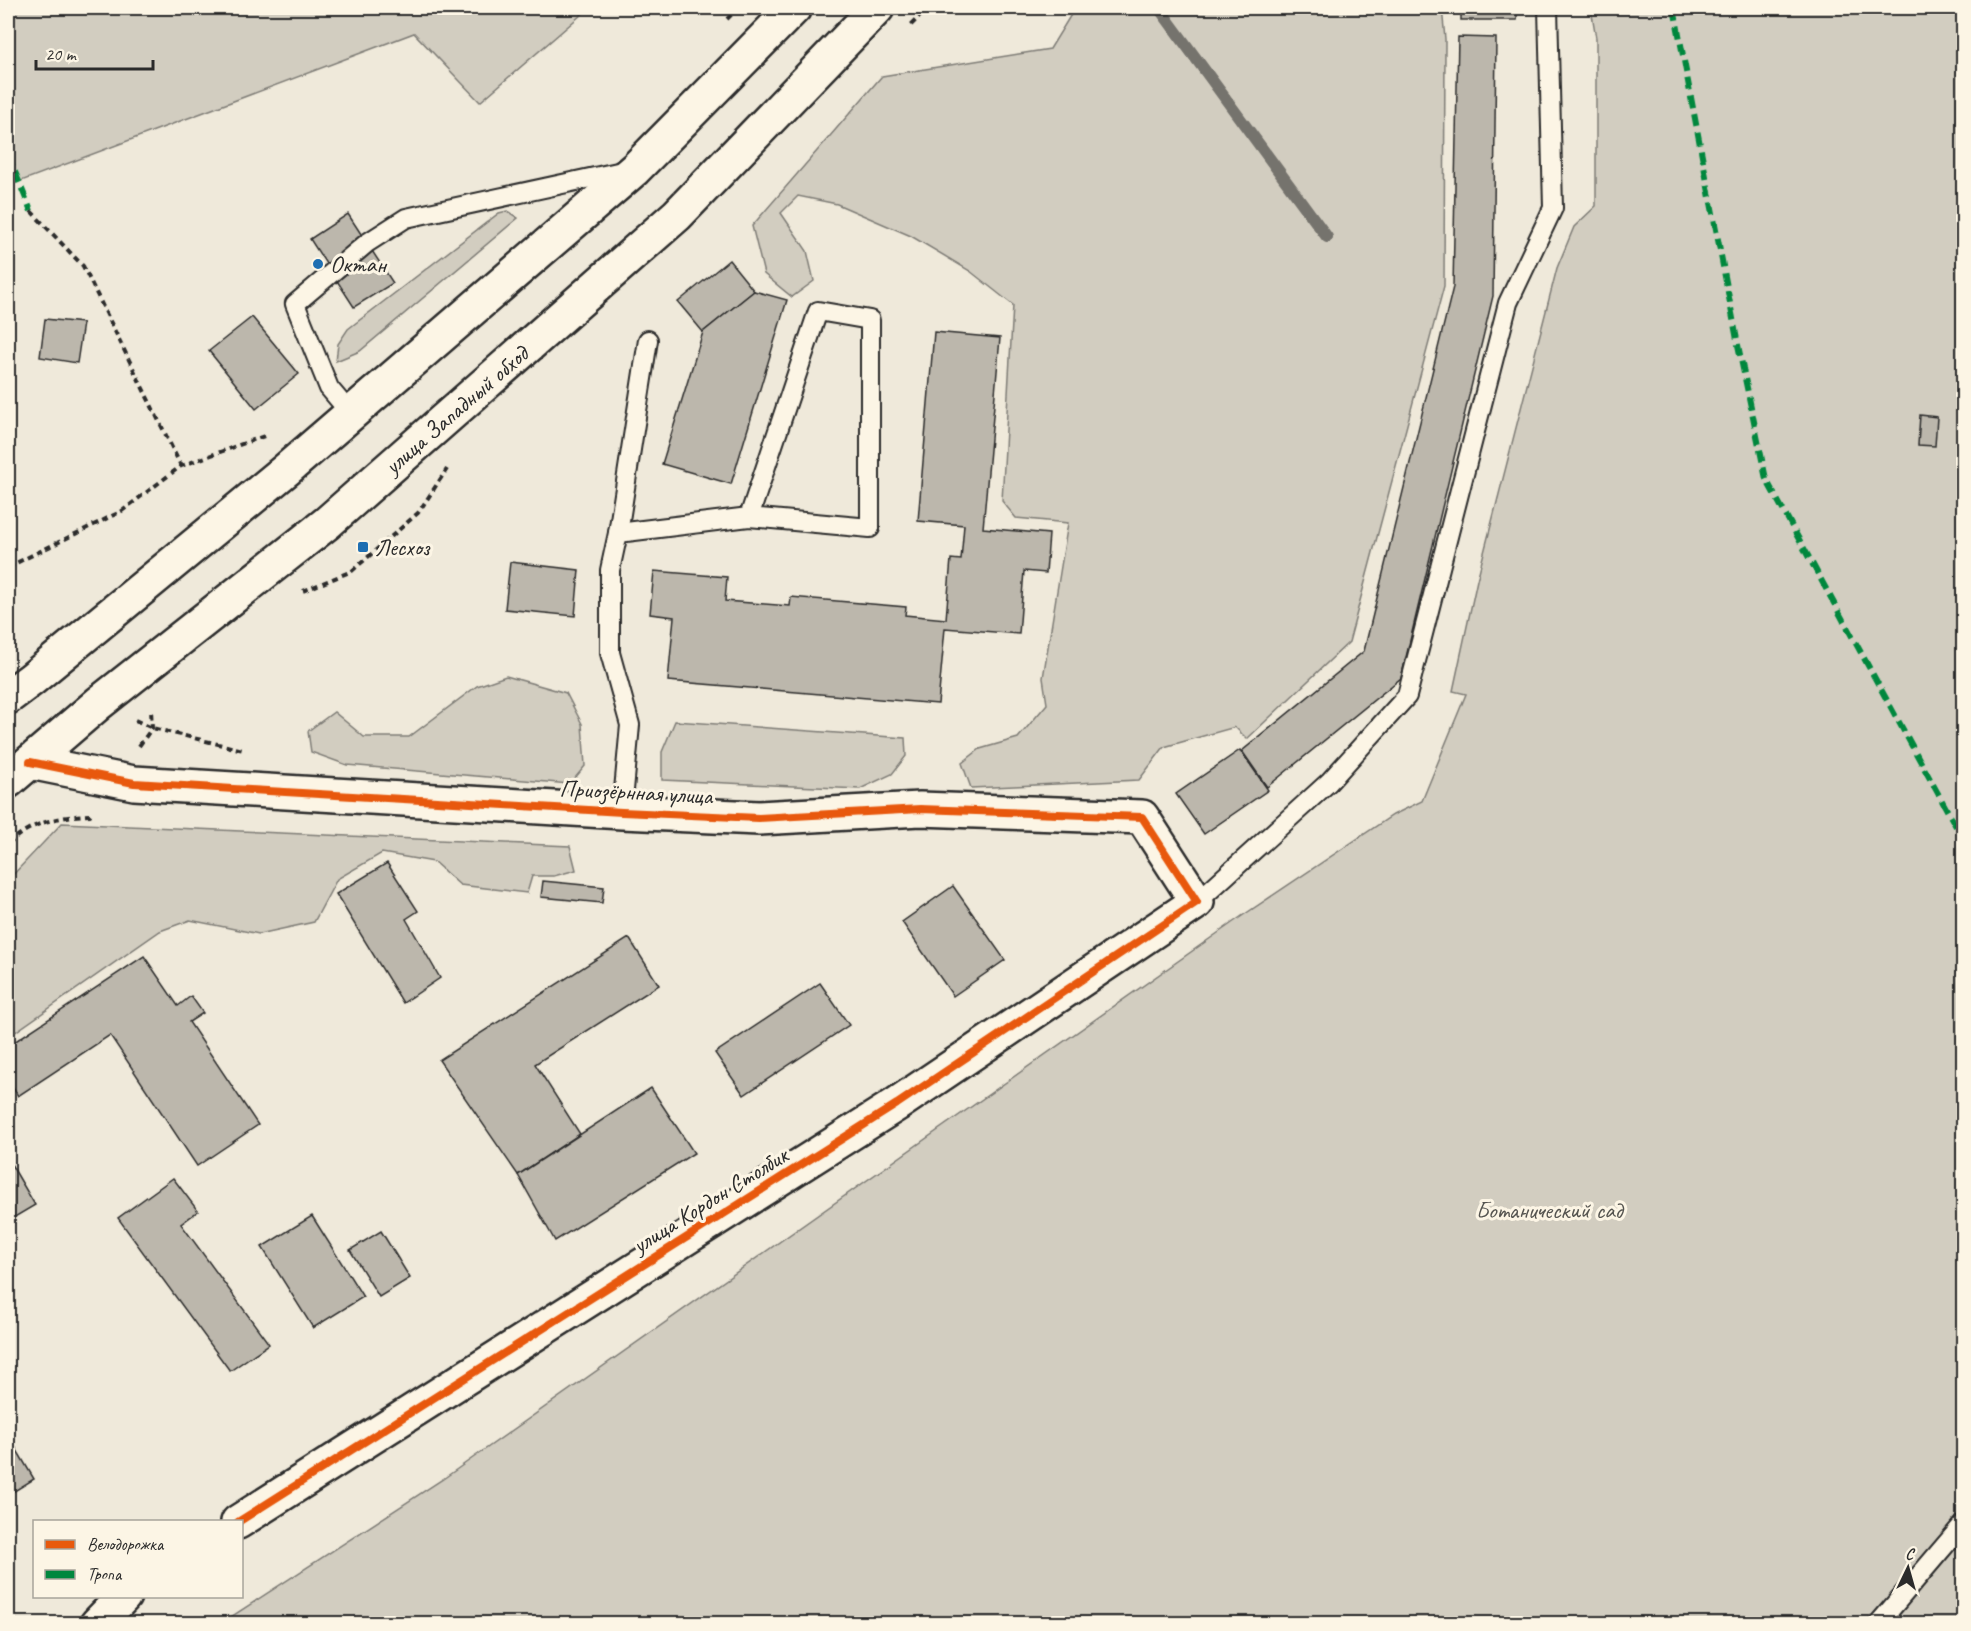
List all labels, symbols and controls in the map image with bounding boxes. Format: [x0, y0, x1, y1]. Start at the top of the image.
scale bar [36, 33, 153, 71]
text: 20 m [45, 43, 78, 65]
place label: Октан [330, 249, 388, 279]
marker: Октан [311, 257, 325, 271]
street label: улица Западный обход [376, 337, 537, 482]
place label: Лесхоз [375, 532, 431, 562]
marker: Лесхоз [356, 540, 370, 554]
street label: Приозёрнная улица [559, 773, 714, 811]
street label: улица Кордон Столбик [625, 1139, 795, 1261]
park label: Ботанический сад [1476, 1195, 1625, 1225]
legend [33, 1520, 243, 1598]
text: Велодорожка [87, 1533, 165, 1555]
north arrow [1878, 1538, 1938, 1598]
text: С [1904, 1544, 1916, 1565]
text: Тропа [87, 1563, 123, 1585]

